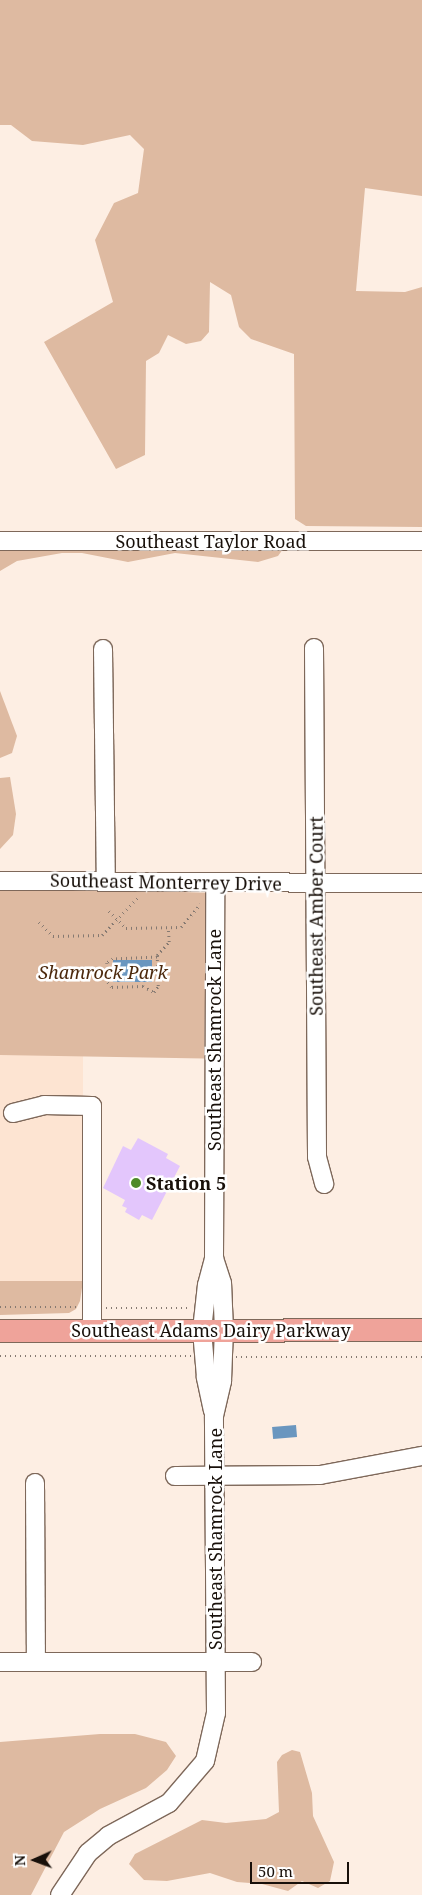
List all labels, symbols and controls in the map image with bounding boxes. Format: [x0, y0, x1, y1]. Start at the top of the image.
street label: Southeast Taylor Road [115, 530, 307, 552]
street label: Southeast Amber Court [305, 816, 327, 1016]
street label: Southeast Monterrey Drive [50, 869, 282, 895]
street label: Southeast Shamrock Lane [203, 929, 225, 1151]
park label: Shamrock Park [38, 961, 168, 983]
place label: Station 5 [146, 1172, 226, 1194]
marker: Station 5 [130, 1177, 142, 1189]
street label: Southeast Adams Dairy Parkway [71, 1319, 351, 1341]
street label: Southeast Shamrock Lane [204, 1428, 226, 1650]
north arrow [10, 1835, 60, 1885]
scale bar [252, 1852, 351, 1884]
text: N [10, 1855, 29, 1866]
text: 50 m [258, 1861, 293, 1881]

